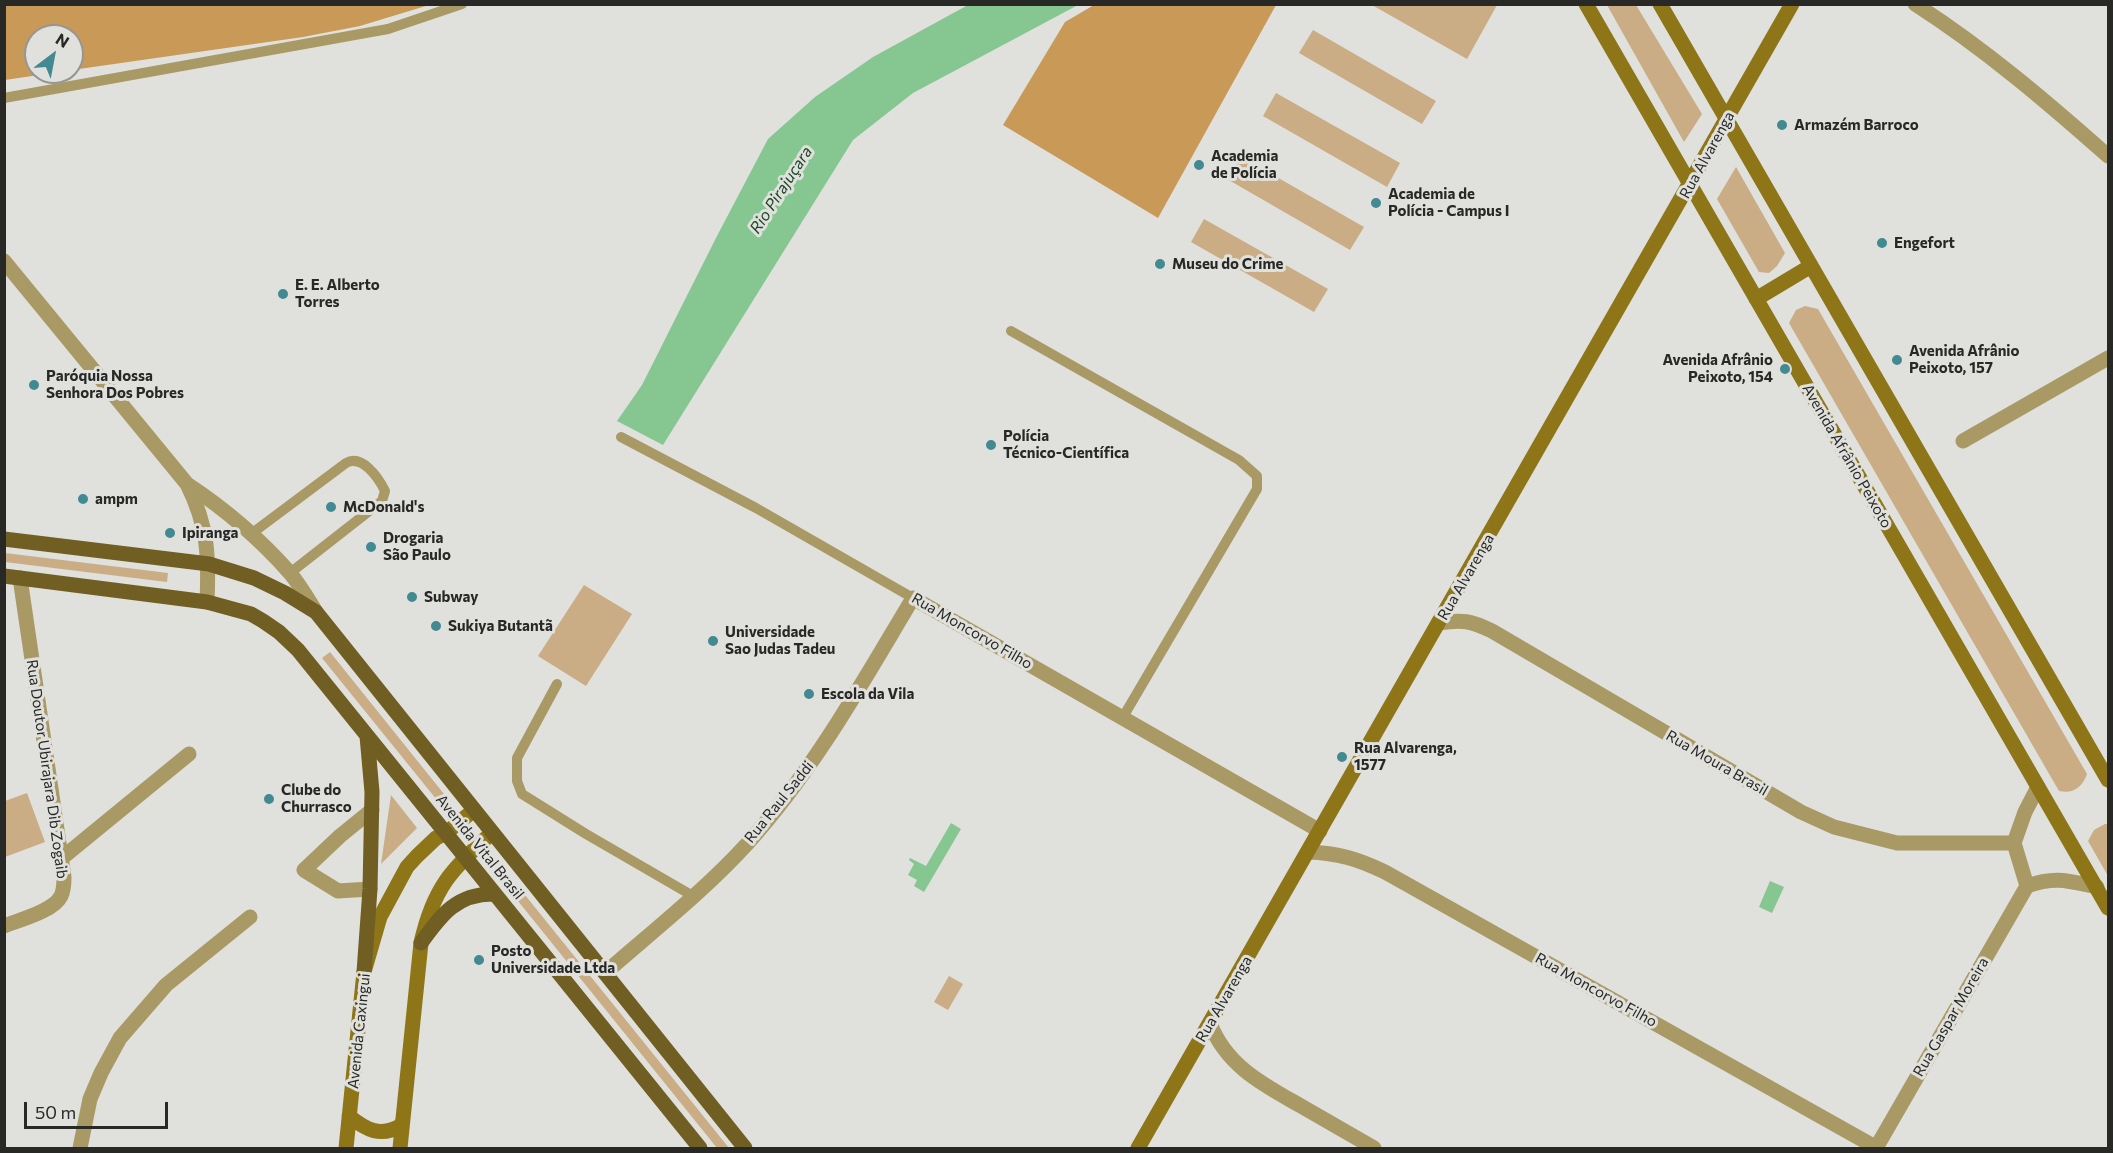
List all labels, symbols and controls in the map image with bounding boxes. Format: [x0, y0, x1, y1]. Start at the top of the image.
north arrow [24, 24, 84, 84]
text: N [53, 29, 73, 51]
street label: Rua Alvarenga [1676, 108, 1738, 202]
place label: Armazém Barroco [1794, 116, 1919, 134]
marker: Armazém Barroco [1775, 118, 1789, 132]
water label: Rio Pirajuçara [746, 143, 816, 237]
place label: Academia de Polícia [1211, 147, 1278, 182]
marker: Academia de Polícia [1192, 158, 1206, 172]
place label: Academia de Polícia - Campus I [1388, 185, 1509, 220]
marker: Academia de Polícia - Campus I [1369, 196, 1383, 210]
place label: Engefort [1894, 234, 1955, 252]
marker: Engefort [1875, 236, 1889, 250]
place label: Museu do Crime [1172, 255, 1283, 273]
marker: Museu do Crime [1153, 257, 1167, 271]
place label: E. E. Alberto Torres [295, 276, 380, 311]
marker: E. E. Alberto Torres [276, 287, 290, 301]
place label: Avenida Afrânio Peixoto, 157 [1909, 342, 2019, 377]
place label: Avenida Afrânio Peixoto, 154 [1663, 351, 1773, 386]
marker: Avenida Afrânio Peixoto, 157 [1890, 353, 1904, 367]
marker: Avenida Afrânio Peixoto, 154 [1778, 362, 1792, 376]
place label: Paróquia Nossa Senhora Dos Pobres [46, 367, 184, 402]
marker: Paróquia Nossa Senhora Dos Pobres [27, 378, 41, 392]
street label: Avenida Afrânio Peixoto [1798, 381, 1896, 531]
place label: Polícia Técnico-Científica [1003, 427, 1129, 462]
marker: Polícia Técnico-Científica [984, 438, 998, 452]
place label: ampm [95, 490, 138, 508]
marker: ampm [76, 492, 90, 506]
place label: McDonald's [343, 498, 424, 516]
marker: McDonald's [324, 500, 338, 514]
place label: Ipiranga [182, 524, 238, 542]
marker: Ipiranga [163, 526, 177, 540]
place label: Drogaria São Paulo [383, 529, 451, 564]
street label: Rua Alvarenga [1434, 531, 1498, 623]
marker: Drogaria São Paulo [364, 540, 378, 554]
place label: Subway [424, 588, 478, 606]
street label: Rua Moncorvo Filho [908, 589, 1036, 673]
marker: Subway [405, 590, 419, 604]
place label: Sukiya Butantã [448, 617, 553, 635]
marker: Sukiya Butantã [429, 619, 443, 633]
place label: Universidade Sao Judas Tadeu [725, 623, 835, 658]
marker: Universidade Sao Judas Tadeu [706, 634, 720, 648]
street label: Rua Doutor Ubirajara Dib Zogaib [23, 658, 71, 880]
place label: Escola da Vila [821, 685, 914, 703]
marker: Escola da Vila [802, 687, 816, 701]
street label: Rua Moura Brasil [1663, 726, 1771, 800]
place label: Rua Alvarenga, 1577 [1354, 739, 1457, 774]
marker: Rua Alvarenga, 1577 [1335, 750, 1349, 764]
street label: Rua Raul Saddi [741, 758, 817, 846]
place label: Clube do Churrasco [281, 781, 352, 816]
street label: Avenida Vital Brasil [432, 791, 528, 903]
marker: Clube do Churrasco [262, 792, 276, 806]
place label: Posto Universidade Ltda [491, 942, 615, 977]
street label: Rua Moncorvo Filho [1532, 949, 1660, 1031]
marker: Posto Universidade Ltda [472, 953, 486, 967]
street label: Rua Alvarenga [1192, 953, 1256, 1045]
street label: Rua Gaspar Moreira [1910, 954, 1992, 1080]
street label: Avenida Caxingui [344, 972, 374, 1090]
scale bar [27, 1090, 171, 1128]
text: 50 m [35, 1101, 76, 1123]

